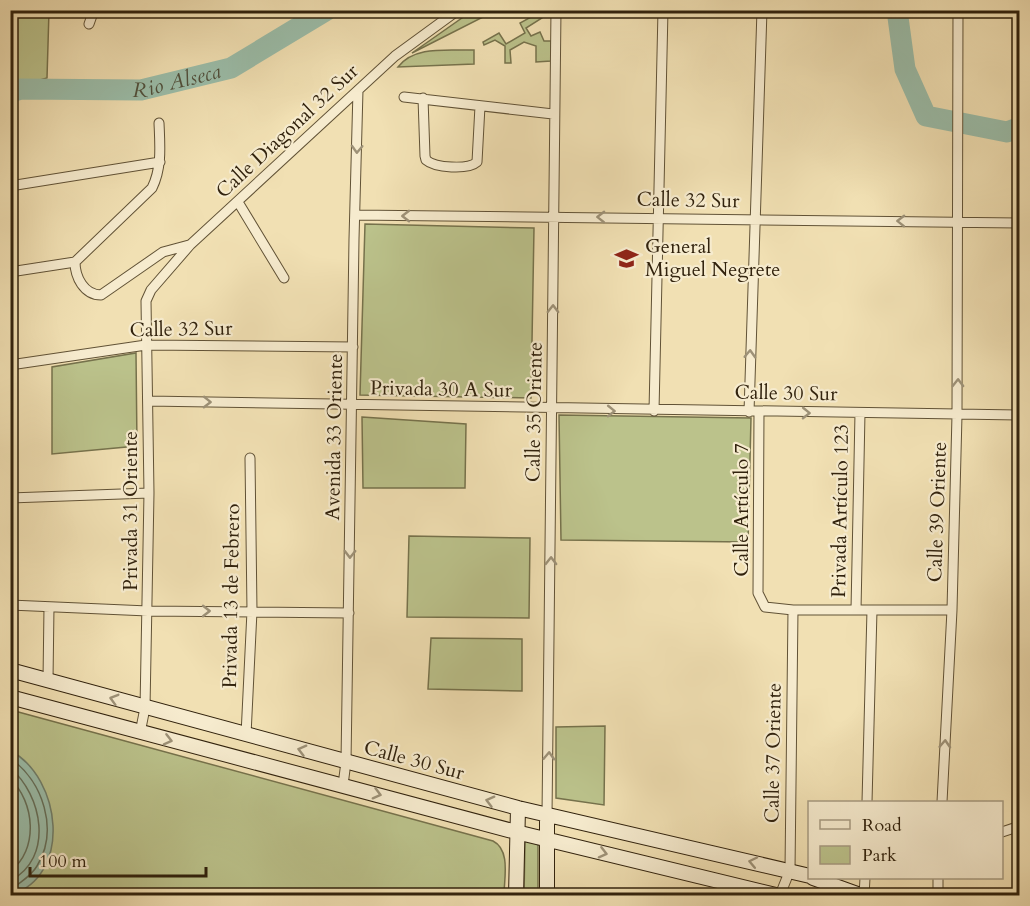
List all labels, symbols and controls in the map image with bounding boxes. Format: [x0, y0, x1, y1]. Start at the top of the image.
water label: Rio Alseca [132, 57, 224, 105]
street label: Calle Diagonal 32 Sur [210, 57, 365, 204]
one-way arrow [351, 144, 363, 153]
street label: Calle 32 Sur [636, 186, 740, 214]
one-way arrow [402, 210, 411, 222]
one-way arrow [597, 211, 606, 223]
one-way arrow [896, 215, 905, 228]
place label: General Miguel Negrete [645, 233, 780, 283]
school or university icon: General Miguel Negrete [614, 245, 640, 271]
one-way arrow [547, 305, 559, 314]
street label: Calle 32 Sur [129, 315, 233, 343]
street label: Calle 35 Oriente [519, 342, 549, 482]
one-way arrow [744, 349, 757, 358]
street label: Avenida 33 Oriente [319, 353, 349, 521]
street label: Privada 30 A Sur [370, 374, 513, 404]
street label: Calle 30 Sur [734, 379, 838, 407]
one-way arrow [952, 379, 964, 388]
one-way arrow [202, 396, 211, 409]
one-way arrow [606, 404, 615, 417]
one-way arrow [801, 407, 810, 419]
street label: Privada Artículo 123 [825, 424, 855, 598]
street label: Privada 31 Oriente [117, 431, 144, 591]
street label: Calle 39 Oriente [921, 441, 953, 583]
street label: Calle Artículo 7 [728, 443, 755, 577]
street label: Privada 13 de Febrero [216, 503, 246, 689]
one-way arrow [344, 549, 356, 558]
one-way arrow [545, 557, 557, 566]
one-way arrow [202, 605, 211, 617]
street label: Calle 37 Oriente [758, 683, 788, 823]
one-way arrow [109, 694, 120, 706]
one-way arrow [163, 733, 173, 746]
street label: Calle 30 Sur [361, 734, 468, 787]
one-way arrow [939, 740, 952, 749]
one-way arrow [297, 745, 308, 757]
one-way arrow [542, 752, 555, 761]
one-way arrow [371, 787, 382, 799]
one-way arrow [485, 796, 496, 808]
legend [808, 801, 1003, 879]
text: Road [862, 813, 902, 838]
scale bar [30, 840, 206, 878]
text: Park [862, 843, 897, 868]
one-way arrow [598, 845, 608, 858]
text: 100 m [39, 849, 87, 874]
one-way arrow [748, 857, 758, 870]

